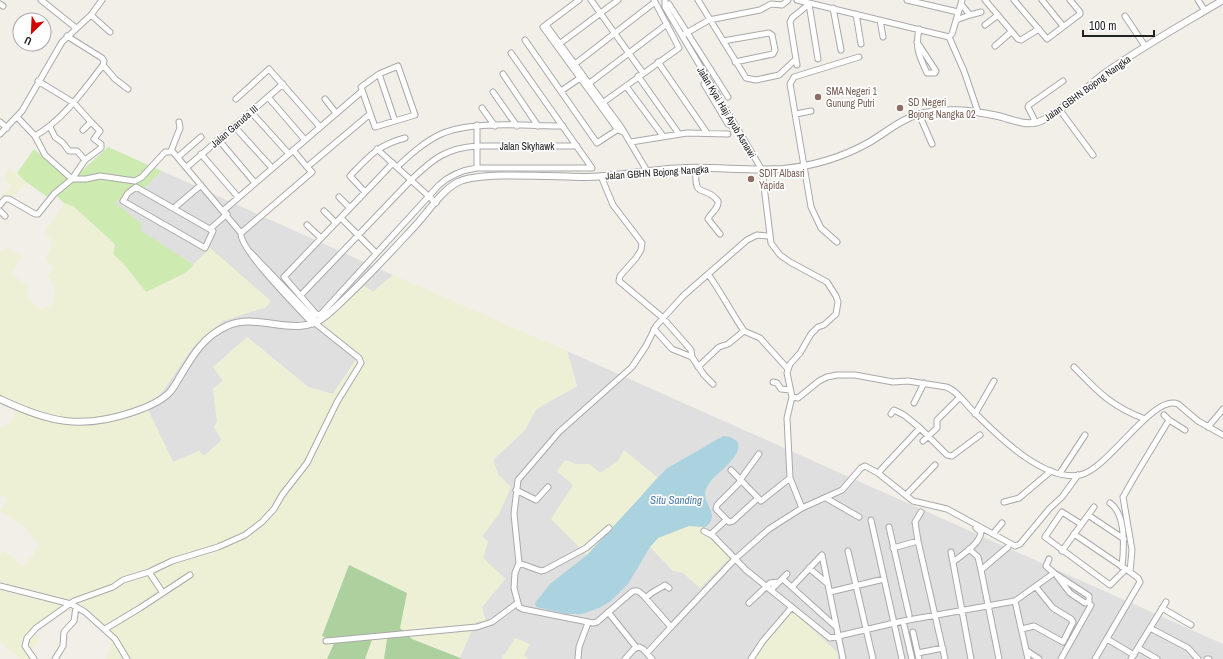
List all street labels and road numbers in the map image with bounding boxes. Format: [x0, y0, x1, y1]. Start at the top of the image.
street label: Jalan GBHN Bojong Nangka [1041, 52, 1134, 124]
street label: Jalan Kyai Haji Ayub Asnawi [694, 64, 759, 160]
street label: Jalan Garuda III [208, 102, 261, 150]
street label: Jalan Skyhawk [500, 140, 555, 153]
street label: Jalan GBHN Bojong Nangka [605, 162, 710, 183]

